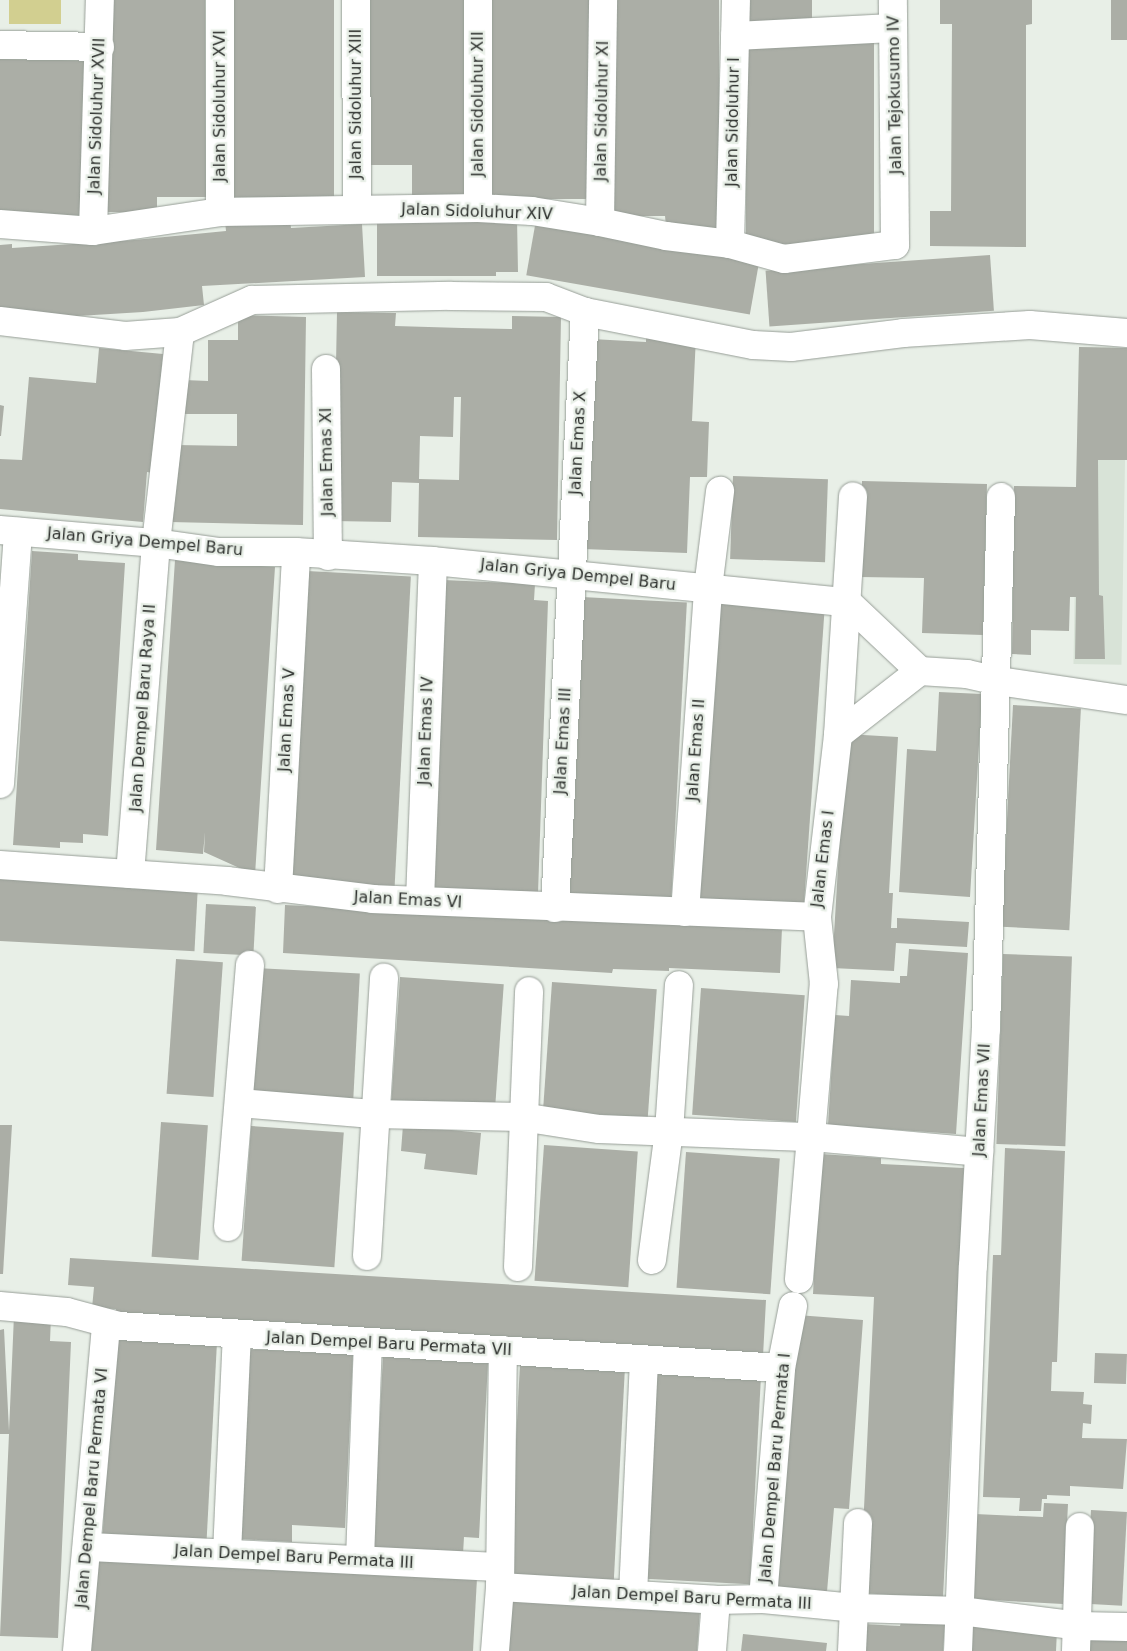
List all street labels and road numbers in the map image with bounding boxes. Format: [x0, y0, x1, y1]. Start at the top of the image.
street label: Jalan Tejokusumo IV [884, 16, 906, 174]
street label: Jalan Sidoluhur XIII [346, 29, 366, 179]
street label: Jalan Sidoluhur XVI [210, 30, 230, 182]
street label: Jalan Sidoluhur XII [468, 31, 488, 177]
street label: Jalan Sidoluhur XVII [85, 38, 109, 194]
street label: Jalan Sidoluhur XI [591, 40, 613, 182]
street label: Jalan Sidoluhur I [722, 57, 744, 187]
street label: Jalan Sidoluhur XIV [401, 200, 553, 224]
street label: Jalan Emas X [566, 391, 590, 495]
street label: Jalan Emas XI [316, 408, 338, 516]
street label: Jalan Griya Dempel Baru [46, 524, 244, 560]
street label: Jalan Griya Dempel Baru [479, 555, 677, 595]
street label: Jalan Dempel Baru Raya II [126, 603, 160, 813]
street label: Jalan Emas V [275, 668, 299, 772]
street label: Jalan Emas IV [415, 676, 437, 786]
street label: Jalan Emas III [551, 687, 575, 795]
street label: Jalan Emas II [683, 698, 709, 802]
street label: Jalan Emas I [808, 809, 838, 909]
street label: Jalan Emas VI [353, 888, 463, 912]
street label: Jalan Emas VII [969, 1043, 995, 1157]
street label: Jalan Dempel Baru Permata VII [266, 1328, 512, 1360]
street label: Jalan Dempel Baru Permata I [755, 1352, 795, 1584]
street label: Jalan Dempel Baru Permata VI [72, 1367, 112, 1609]
street label: Jalan Dempel Baru Permata III [174, 1541, 414, 1573]
street label: Jalan Dempel Baru Permata III [572, 1582, 812, 1614]

